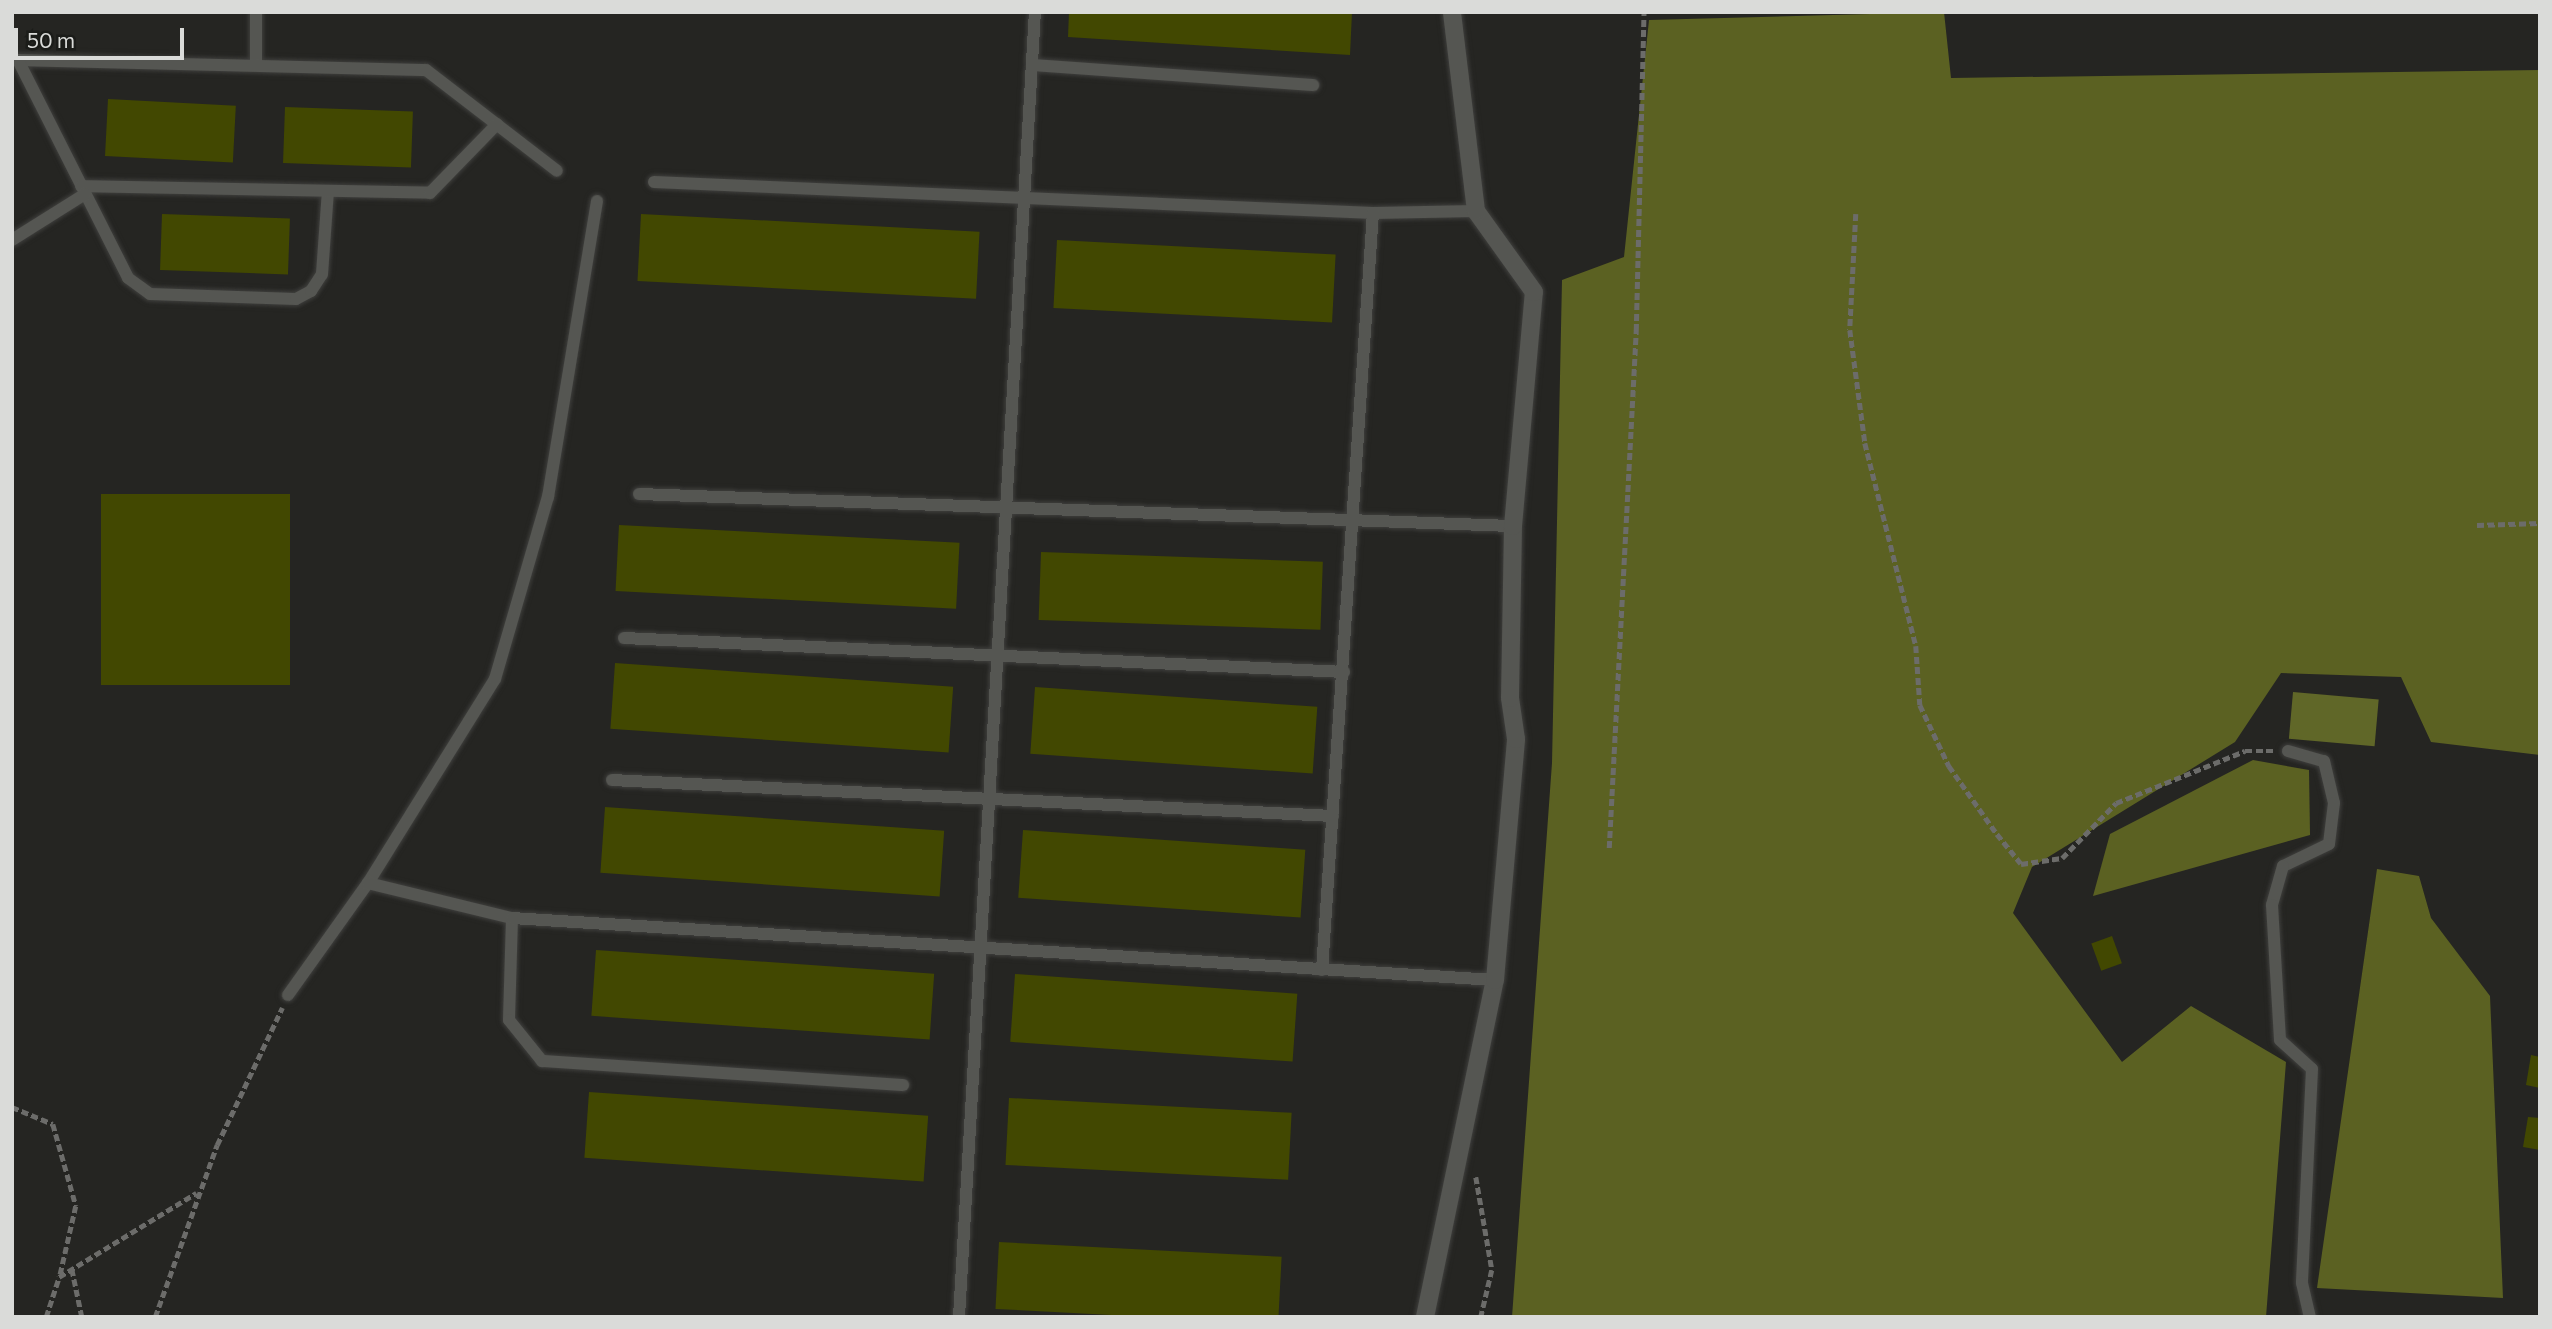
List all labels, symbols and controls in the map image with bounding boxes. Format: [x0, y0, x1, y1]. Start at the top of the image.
scale bar [18, 14, 187, 58]
text: 50 m [27, 27, 75, 52]

